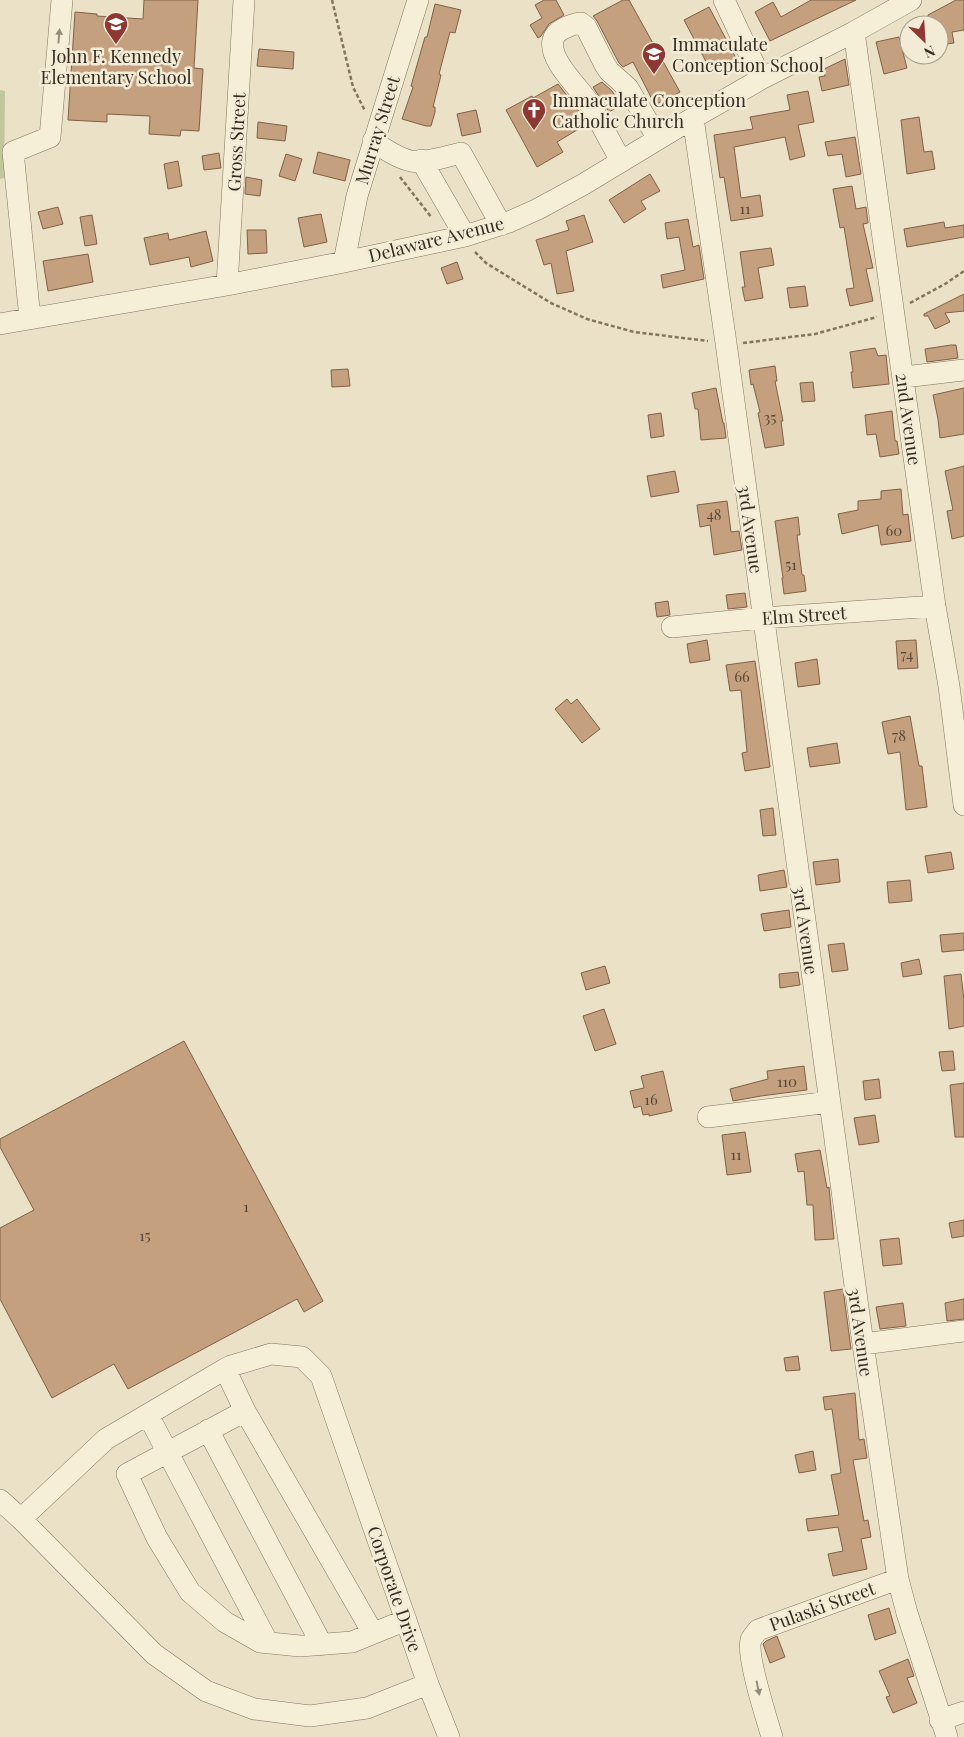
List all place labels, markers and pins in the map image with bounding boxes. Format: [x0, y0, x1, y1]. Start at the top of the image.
school or university icon: John F. Kennedy Elementary School [103, 11, 129, 45]
place label: Immaculate Conception School [672, 32, 824, 77]
school or university icon: Immaculate Conception School [641, 41, 667, 75]
place label: John F. Kennedy Elementary School [40, 44, 192, 89]
place label: Immaculate Conception Catholic Church [552, 88, 746, 133]
church icon: Immaculate Conception Catholic Church [521, 97, 547, 131]

